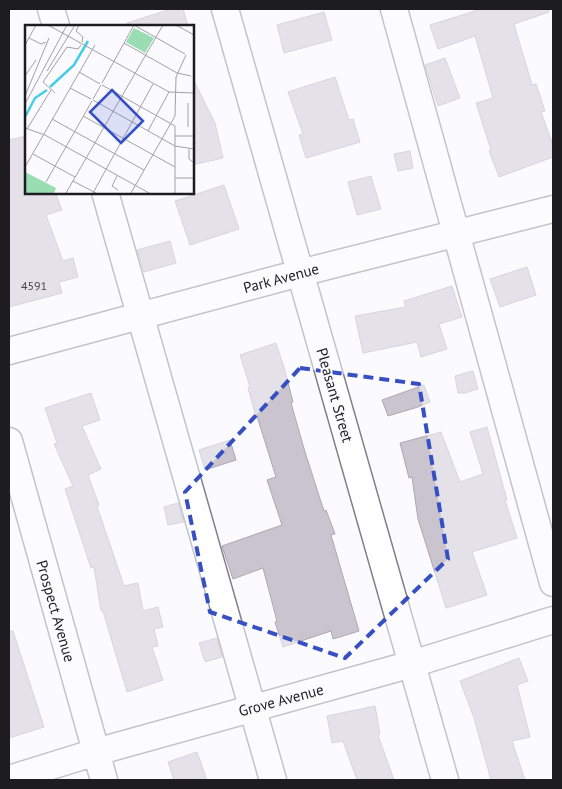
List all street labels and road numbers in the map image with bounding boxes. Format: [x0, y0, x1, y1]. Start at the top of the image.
street label: Park Avenue [241, 259, 321, 297]
street label: Pleasant Street [312, 346, 358, 444]
street label: Prospect Avenue [32, 558, 80, 664]
street label: Grove Avenue [236, 680, 326, 720]

